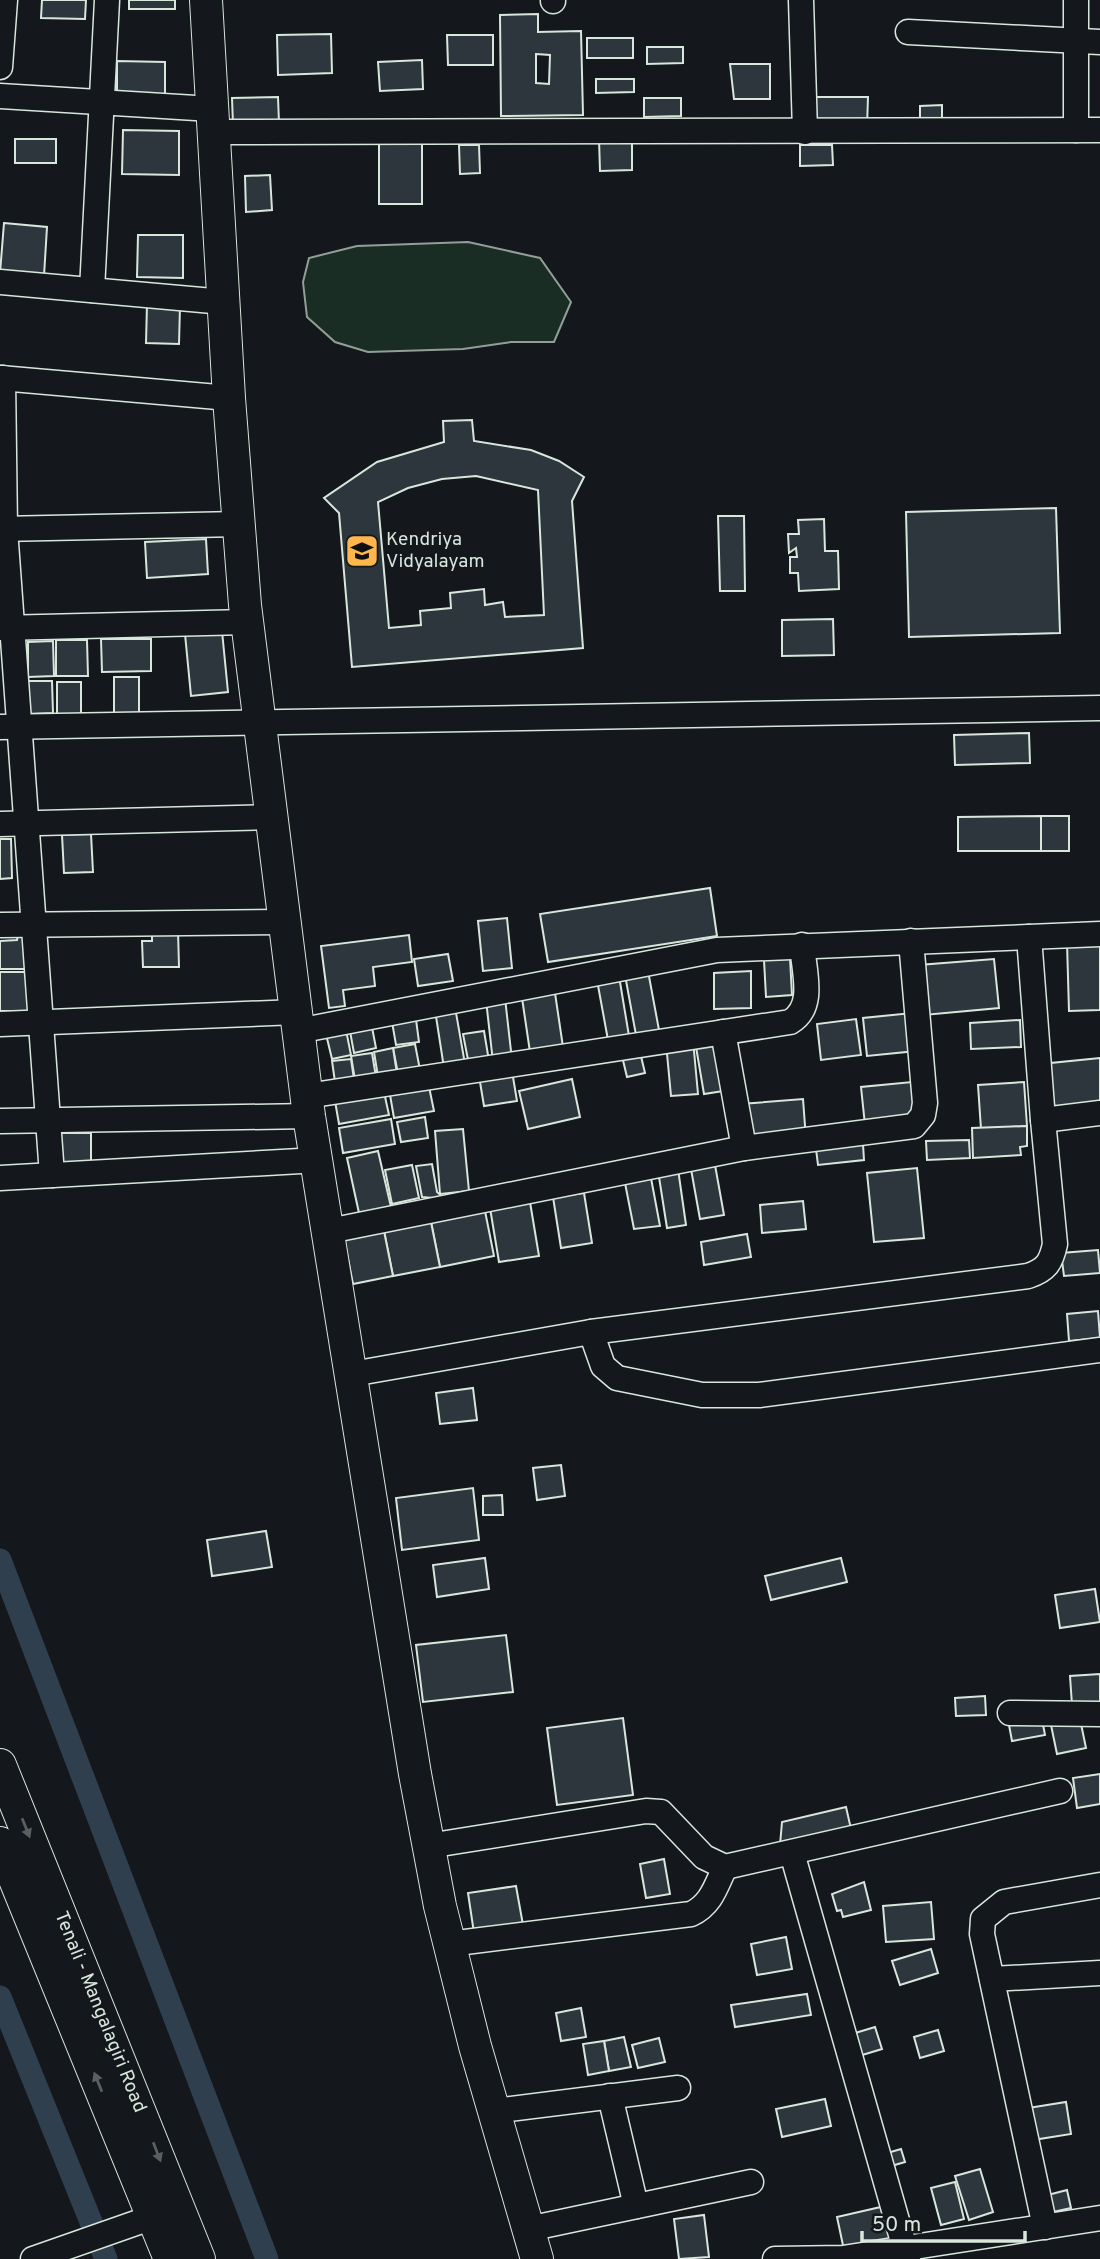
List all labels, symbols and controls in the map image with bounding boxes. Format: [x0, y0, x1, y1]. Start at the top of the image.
place label: Kendriya Vidyalayam [386, 528, 485, 574]
school or university icon: Kendriya Vidyalayam [343, 532, 381, 570]
one-way arrow [20, 1818, 31, 1839]
street label: Tenali - Mangalagiri Road [49, 1908, 151, 2116]
one-way arrow [93, 2071, 104, 2092]
one-way arrow [152, 2142, 163, 2163]
scale bar [862, 2200, 1025, 2244]
text: 50 m [872, 2212, 921, 2239]

